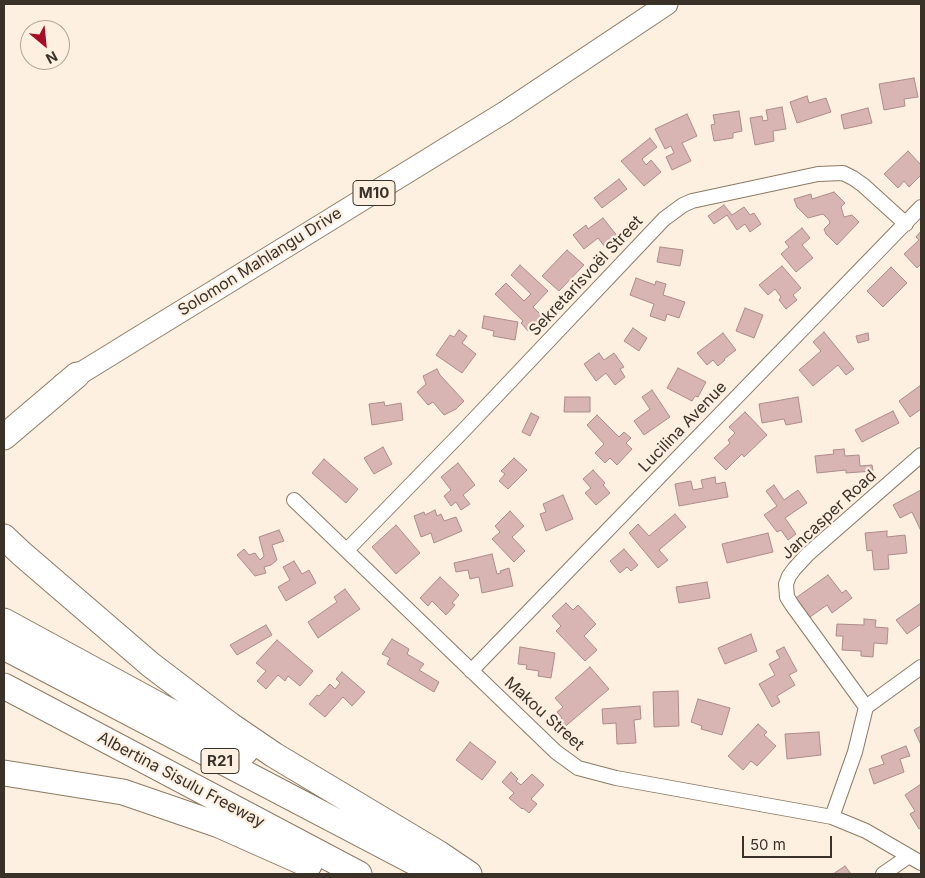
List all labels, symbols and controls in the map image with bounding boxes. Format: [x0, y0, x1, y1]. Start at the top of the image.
north arrow [20, 20, 70, 70]
text: N [43, 48, 61, 68]
road number: M10 [353, 180, 395, 206]
street label: Solomon Mahlangu Drive [175, 204, 345, 320]
street label: Sekretarisvoël Street [525, 212, 647, 340]
street label: Lucilina Avenue [635, 378, 731, 476]
street label: Jancasper Road [778, 466, 880, 564]
street label: Makou Street [500, 673, 588, 755]
street label: Albertina Sisulu Freeway [94, 728, 268, 832]
road number: R21 [201, 748, 239, 774]
scale bar [745, 826, 835, 858]
text: 50 m [750, 835, 786, 854]

